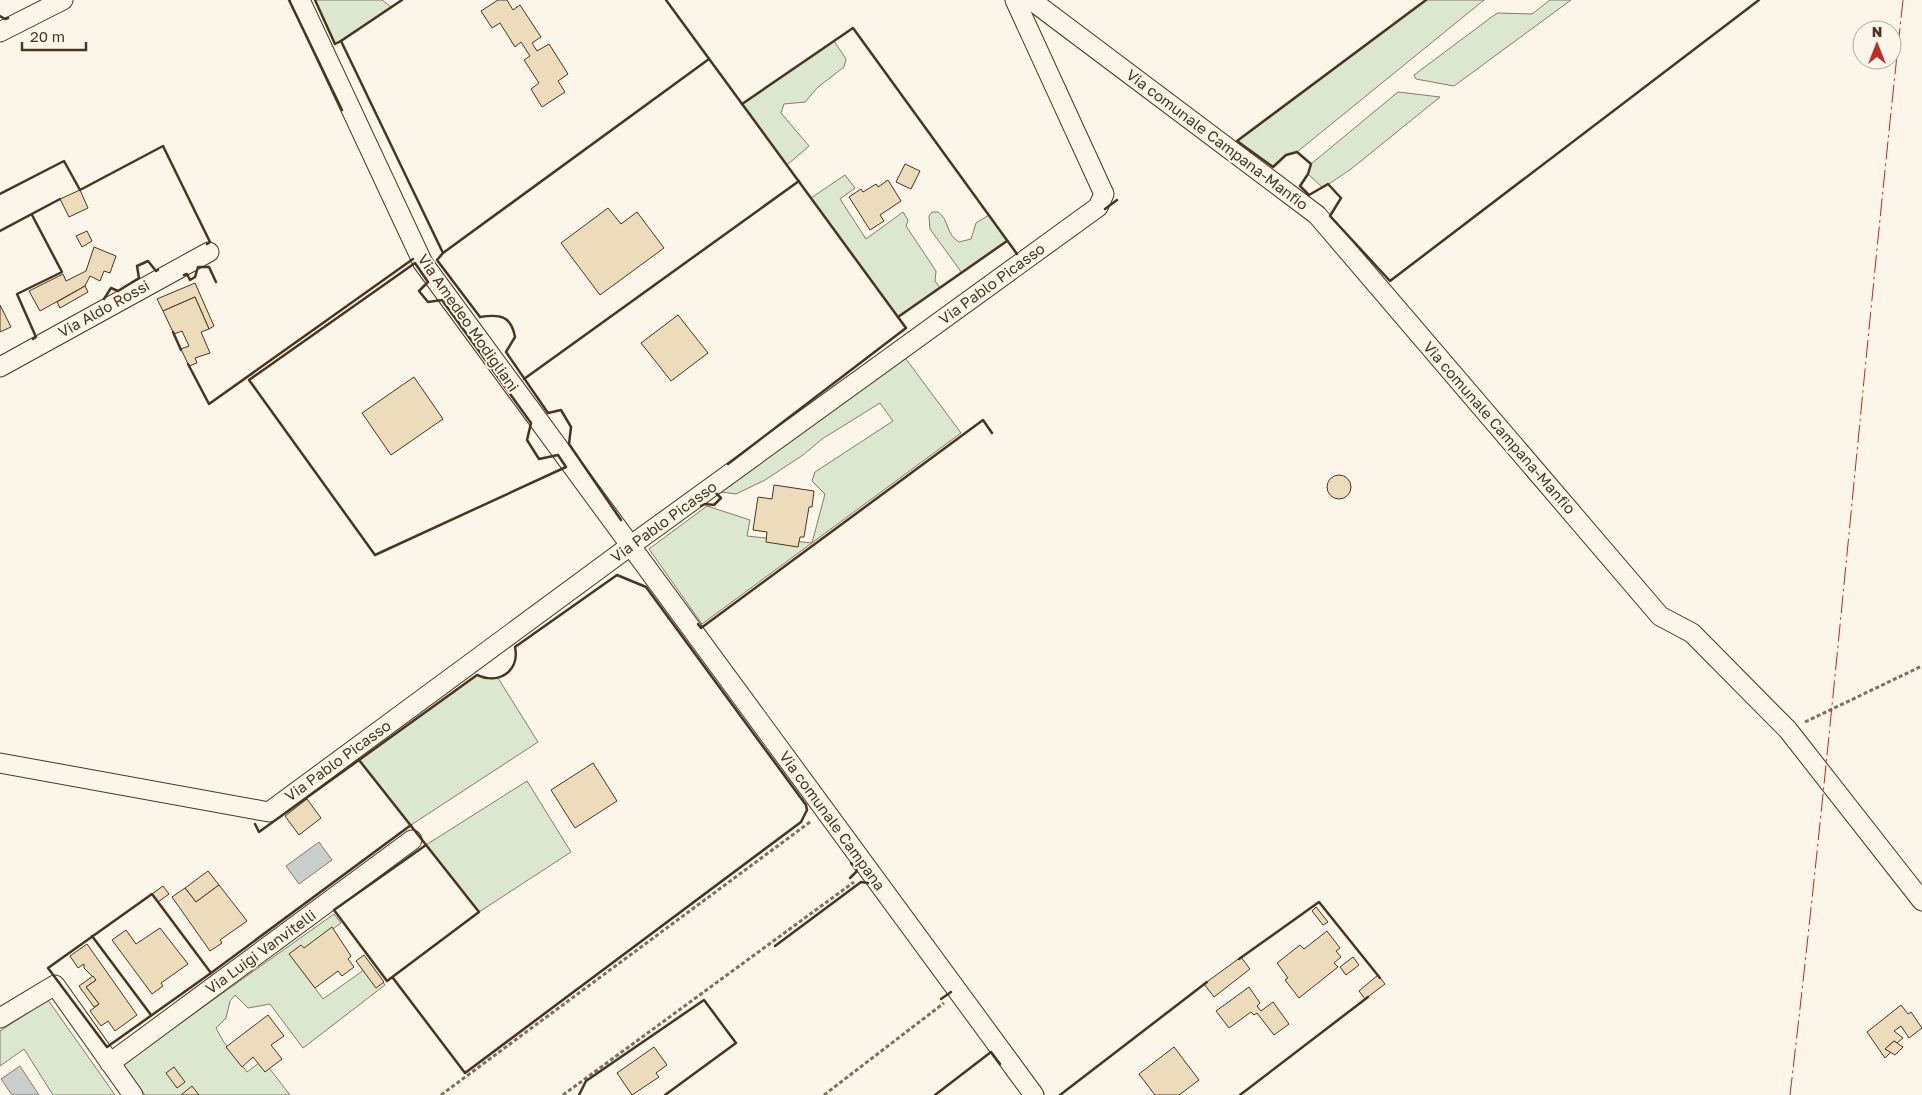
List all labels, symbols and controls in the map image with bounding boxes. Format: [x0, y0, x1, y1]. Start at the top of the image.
scale bar [22, 20, 86, 52]
north arrow [1852, 20, 1902, 70]
text: N [1872, 23, 1882, 40]
text: 20 m [30, 27, 65, 45]
street label: Via comunale Campana-Manfio [1123, 65, 1312, 213]
street label: Via Pablo Picasso [935, 239, 1048, 328]
street label: Via Amedeo Modigliani [414, 250, 523, 395]
street label: Via Aldo Rossi [55, 276, 152, 341]
street label: Via comunale Campana-Manfio [1420, 337, 1580, 517]
street label: Via Pablo Picasso [607, 477, 720, 566]
street label: Via Pablo Picasso [281, 716, 394, 805]
street label: Via comunale Campana [776, 747, 889, 894]
street label: Via Luigi Vanvitelli [202, 905, 319, 997]

